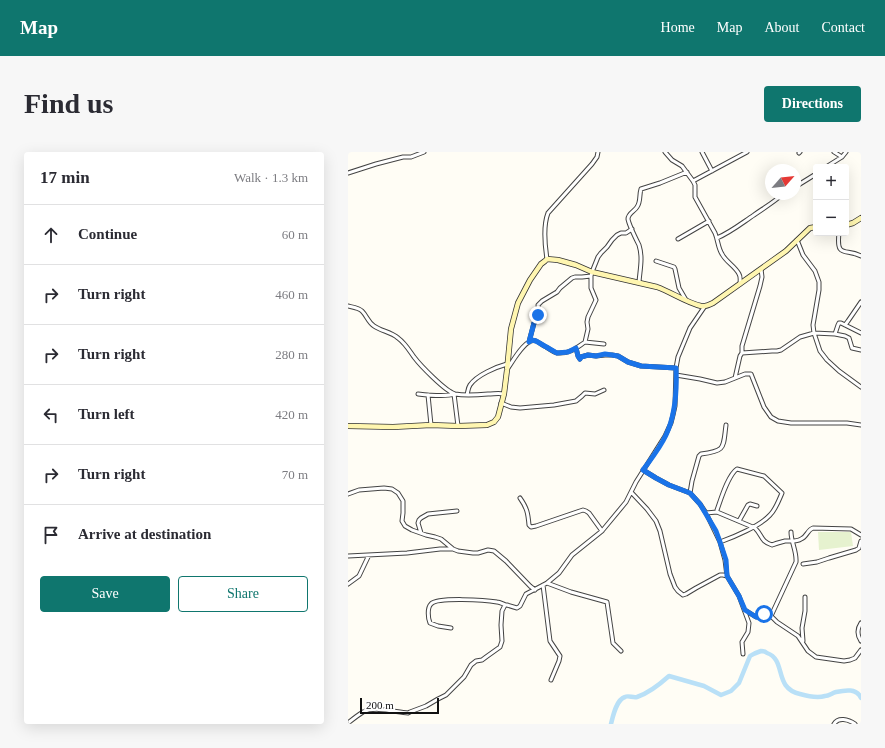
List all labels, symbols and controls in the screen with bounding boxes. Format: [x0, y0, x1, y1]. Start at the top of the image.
text: Map [20, 17, 58, 38]
text: Home [661, 20, 695, 35]
text: Map [717, 20, 742, 35]
text: About [764, 20, 799, 35]
text: Contact [821, 20, 865, 35]
button: Directions [764, 86, 861, 122]
text: Find us [24, 88, 114, 119]
north arrow [765, 164, 801, 200]
map controls [813, 164, 849, 236]
button: + [813, 164, 849, 200]
text: 17 min [40, 168, 90, 187]
text: Walk · 1.3 km [234, 170, 308, 185]
button: − [813, 200, 849, 236]
icon: ahead [40, 224, 62, 246]
text: Continue [78, 226, 137, 242]
text: 60 m [282, 227, 308, 242]
icon: right [40, 284, 62, 306]
text: Turn right [78, 286, 145, 302]
text: 460 m [275, 287, 308, 302]
route end [529, 306, 547, 324]
icon: right [40, 344, 62, 366]
text: Turn right [78, 346, 145, 362]
text: 280 m [275, 347, 308, 362]
icon: left [40, 404, 62, 426]
text: Turn left [78, 406, 135, 422]
text: 420 m [275, 407, 308, 422]
icon: right [40, 464, 62, 486]
text: Turn right [78, 466, 145, 482]
text: 70 m [282, 467, 308, 482]
icon: arrive [40, 524, 62, 546]
text: Arrive at destination [78, 526, 211, 542]
button: Save [40, 576, 170, 612]
button: Share [178, 576, 308, 612]
route start [755, 605, 773, 623]
scale bar [360, 696, 439, 715]
text: 200 m [366, 699, 394, 711]

